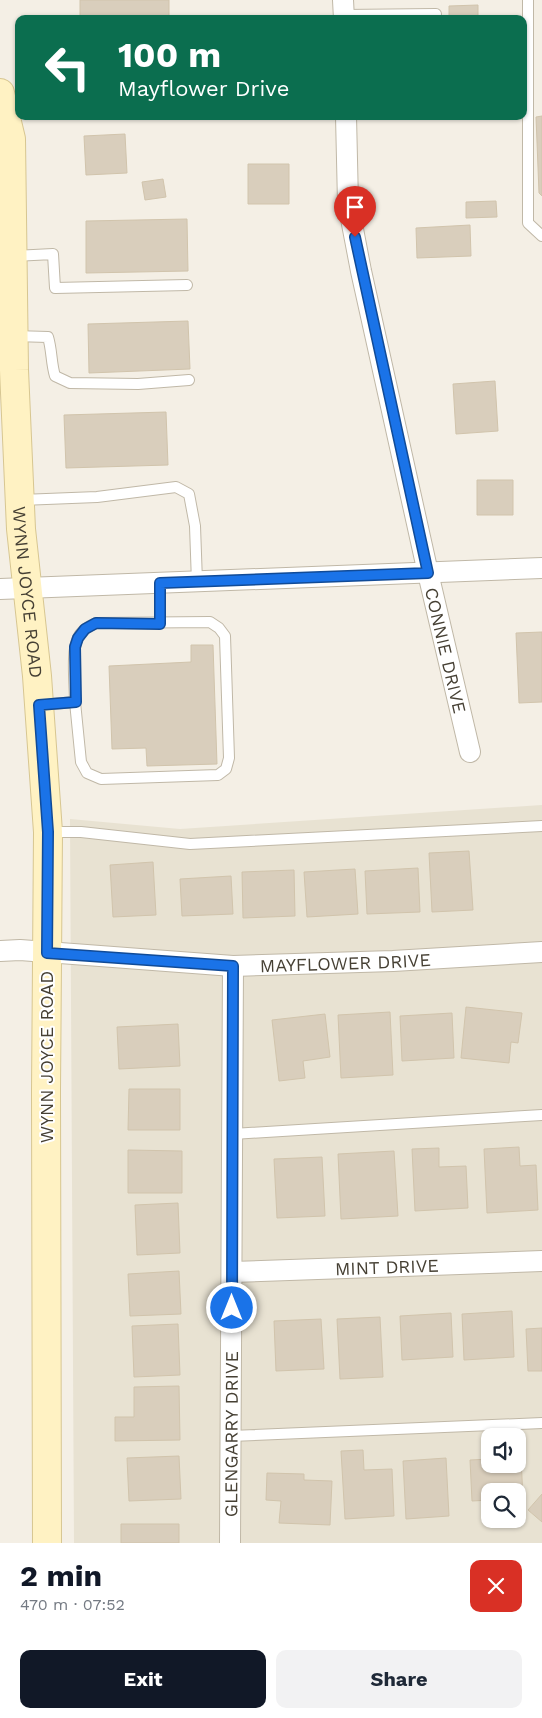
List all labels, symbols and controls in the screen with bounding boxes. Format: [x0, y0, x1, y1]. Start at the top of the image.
text: 100 m [118, 34, 221, 76]
icon: left [35, 35, 100, 100]
text: Mayflower Drive [118, 76, 289, 101]
pin [334, 186, 376, 237]
icon: arrive [341, 193, 369, 221]
street label: WYNN JOYCE ROAD [10, 506, 48, 679]
street label: CONNIE DRIVE [421, 585, 471, 715]
street label: MAYFLOWER DRIVE [259, 948, 431, 976]
street label: WYNN JOYCE ROAD [36, 971, 57, 1143]
street label: MINT DRIVE [335, 1254, 439, 1279]
position arrow [205, 1281, 257, 1333]
street label: GLENGARRY DRIVE [220, 1351, 241, 1517]
map controls [481, 1428, 526, 1528]
button: sound [481, 1428, 526, 1473]
button: search [481, 1483, 526, 1528]
text: 2 min [20, 1558, 102, 1593]
button: close [470, 1560, 522, 1612]
text: 470 m · 07:52 [20, 1595, 125, 1614]
button: Exit [20, 1650, 266, 1708]
button: Share [276, 1650, 522, 1708]

